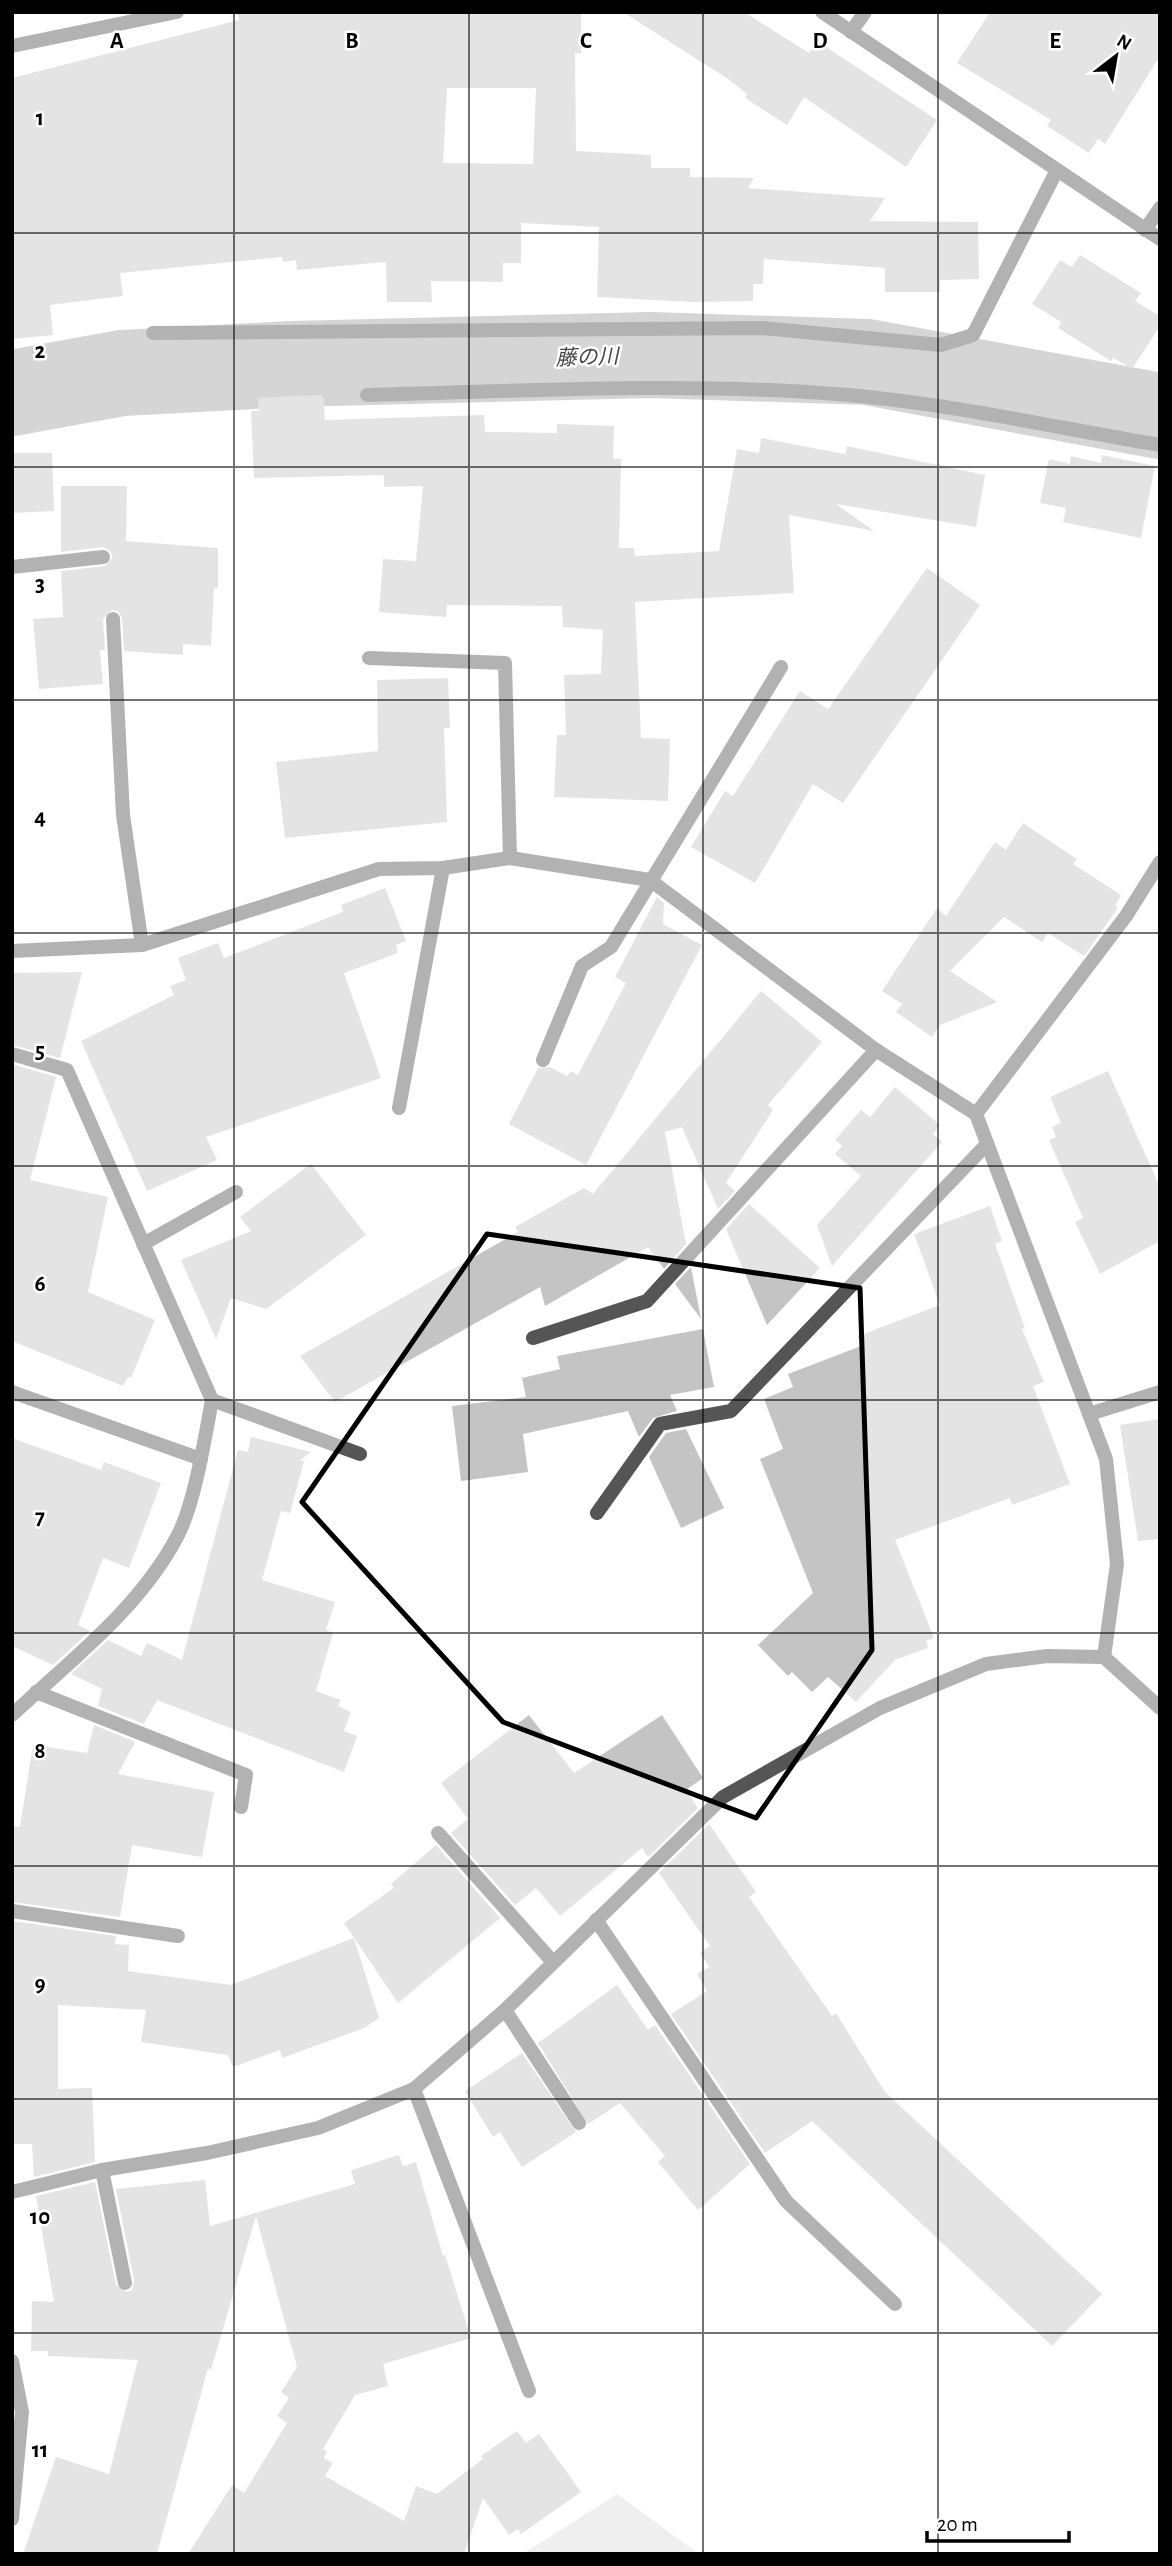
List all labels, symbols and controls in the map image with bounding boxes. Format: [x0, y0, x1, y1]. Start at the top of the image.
north arrow [1081, 21, 1151, 91]
text: A [110, 30, 124, 53]
text: B [345, 30, 359, 53]
text: C [580, 30, 592, 53]
text: D [812, 30, 828, 53]
text: E [1049, 30, 1061, 53]
text: N [1113, 31, 1135, 54]
text: 1 [36, 107, 44, 130]
text: 2 [35, 340, 46, 363]
water label: 藤の川 [555, 345, 621, 369]
text: 3 [35, 573, 45, 596]
text: 4 [34, 806, 46, 829]
text: 5 [35, 1040, 45, 1063]
text: 6 [34, 1273, 46, 1296]
text: 7 [35, 1506, 45, 1529]
text: 8 [34, 1740, 46, 1763]
text: 9 [34, 1973, 46, 1996]
text: 10 [30, 2206, 50, 2229]
text: 11 [32, 2439, 48, 2462]
scale bar [927, 2500, 1069, 2544]
text: 20 m [937, 2514, 978, 2535]

